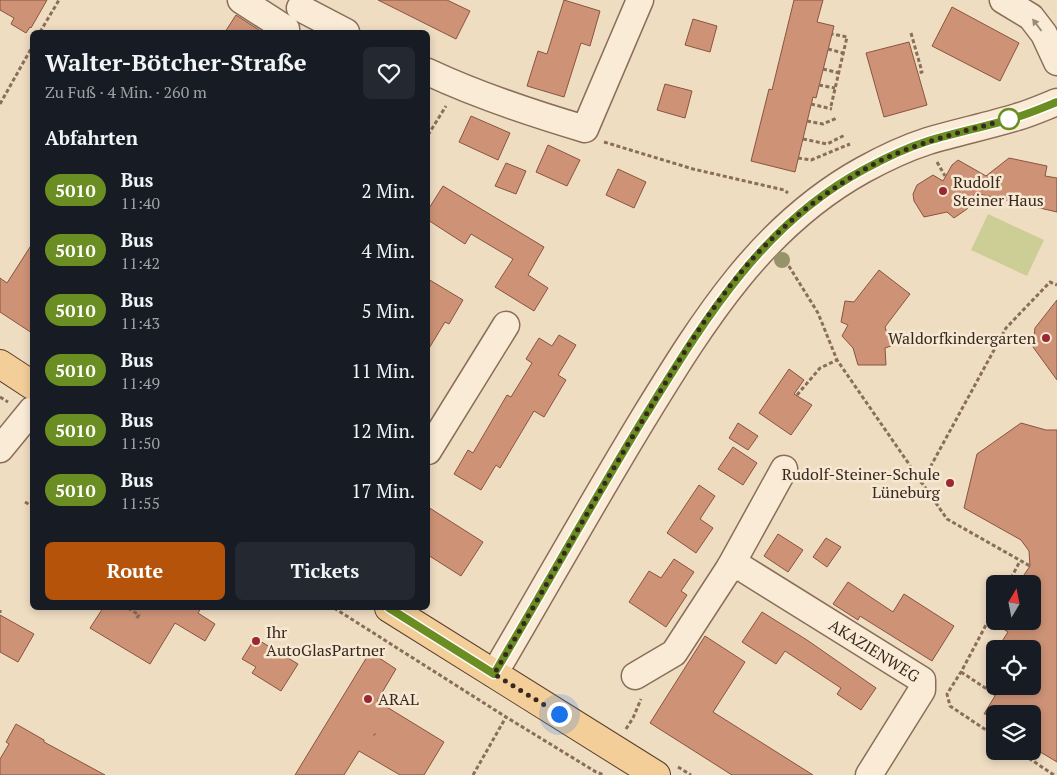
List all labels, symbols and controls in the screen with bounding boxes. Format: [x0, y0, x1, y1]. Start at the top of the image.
one-way arrow [1032, 18, 1042, 32]
text: Walter-Bötcher-Straße [45, 46, 307, 78]
button: heart [363, 47, 415, 99]
text: Zu Fuß · 4 Min. · 260 m [45, 81, 207, 103]
unlabelled marker [998, 108, 1020, 130]
text: Abfahrten [45, 125, 138, 150]
text: Bus [121, 167, 153, 192]
place label: Rudolf Steiner Haus [953, 171, 1044, 211]
text: 5010 [55, 178, 96, 202]
text: 2 Min. [361, 178, 415, 203]
marker: Rudolf Steiner Haus [937, 185, 949, 197]
text: 11:40 [121, 192, 160, 214]
text: Bus [121, 227, 153, 252]
text: 5010 [55, 238, 96, 262]
text: 4 Min. [361, 238, 415, 263]
text: 11:42 [121, 252, 160, 274]
text: Bus [121, 287, 153, 312]
text: 5010 [55, 298, 96, 322]
text: 5 Min. [361, 298, 415, 323]
text: 11:43 [121, 312, 160, 334]
place label: Waldorfkindergarten [888, 327, 1036, 349]
marker: Waldorfkindergarten [1040, 332, 1052, 344]
text: Bus [121, 347, 153, 372]
text: 5010 [55, 358, 96, 382]
text: 11 Min. [351, 358, 415, 383]
text: 11:49 [121, 372, 160, 394]
text: Bus [121, 407, 153, 432]
text: 5010 [55, 418, 96, 442]
text: 12 Min. [351, 418, 415, 443]
text: 11:50 [121, 432, 160, 454]
place label: Rudolf-Steiner-Schule Lüneburg [782, 463, 941, 503]
text: Bus [121, 467, 153, 492]
marker: Rudolf-Steiner-Schule Lüneburg [944, 477, 956, 489]
text: 5010 [55, 478, 96, 502]
text: 17 Min. [351, 478, 415, 503]
text: 11:55 [121, 492, 160, 514]
button: Route [45, 542, 225, 600]
button: Tickets [235, 542, 415, 600]
north arrow [986, 575, 1041, 630]
map controls [986, 575, 1041, 760]
street label: AKAZIENWEG [825, 614, 924, 687]
place label: Ihr AutoGlasPartner [266, 621, 386, 661]
marker: Ihr AutoGlasPartner [250, 635, 262, 647]
button: locate [986, 640, 1041, 695]
place label: ARAL [378, 688, 419, 710]
marker: ARAL [362, 693, 374, 705]
your location [547, 702, 572, 727]
button: layers [986, 705, 1041, 760]

